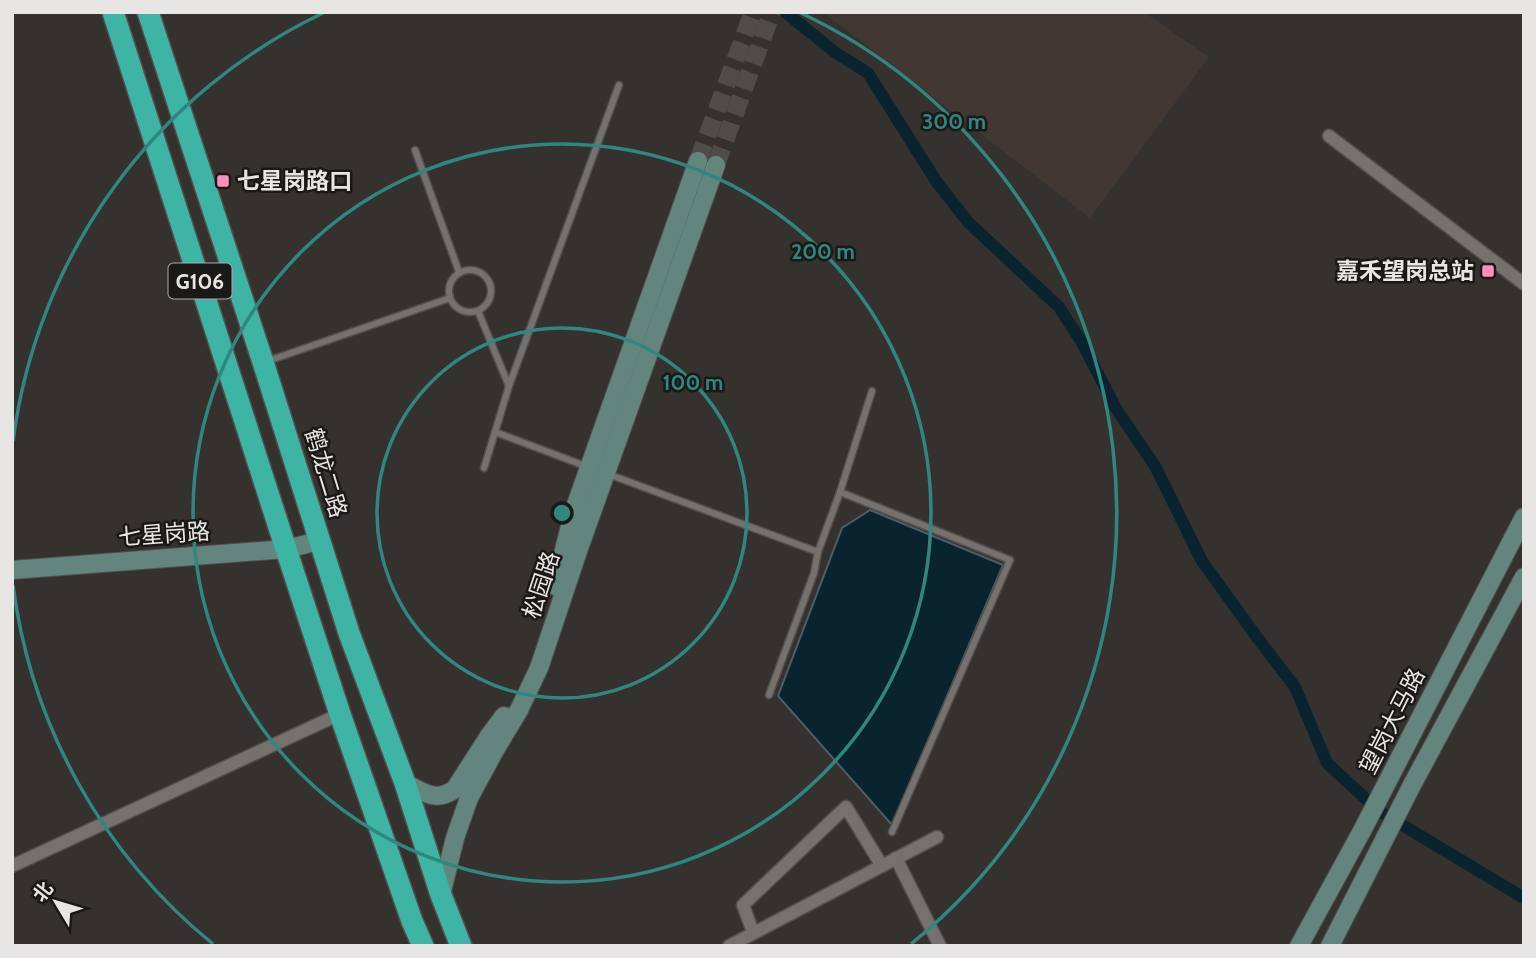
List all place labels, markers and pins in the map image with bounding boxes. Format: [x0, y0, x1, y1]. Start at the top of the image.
place label: 七星岗路口 [237, 167, 352, 195]
marker: 七星岗路口 [215, 173, 231, 189]
place label: 嘉禾望岗总站 [1336, 257, 1474, 285]
marker: 嘉禾望岗总站 [1480, 263, 1496, 279]
centre of rings [550, 501, 574, 525]

